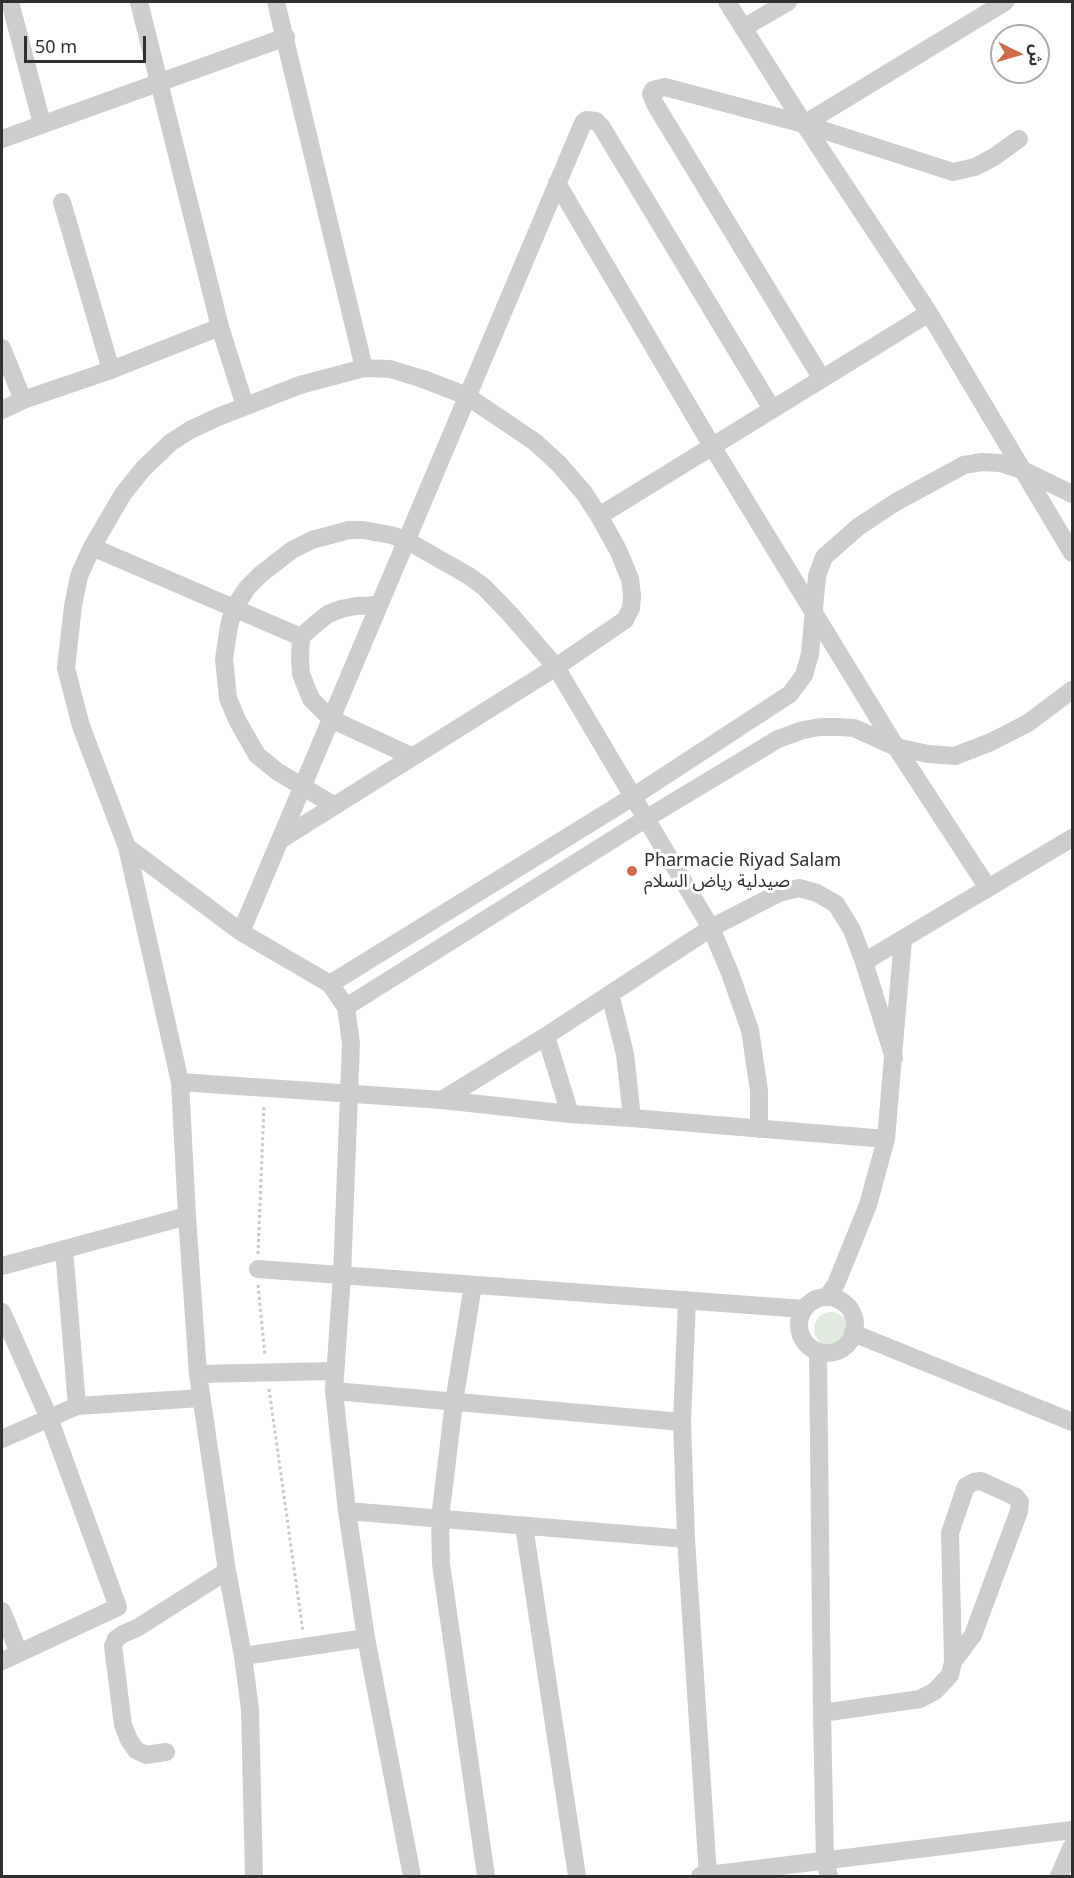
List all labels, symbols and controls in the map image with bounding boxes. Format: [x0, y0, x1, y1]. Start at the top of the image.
scale bar [27, 24, 148, 62]
north arrow [990, 24, 1050, 84]
text: 50 m [35, 34, 77, 58]
text: ش [1024, 44, 1048, 67]
place label: Pharmacie Riyad Salam صيدلية رياض السلام [644, 850, 841, 892]
marker: Pharmacie Riyad Salam صيدلية رياض السلام [625, 864, 639, 878]

